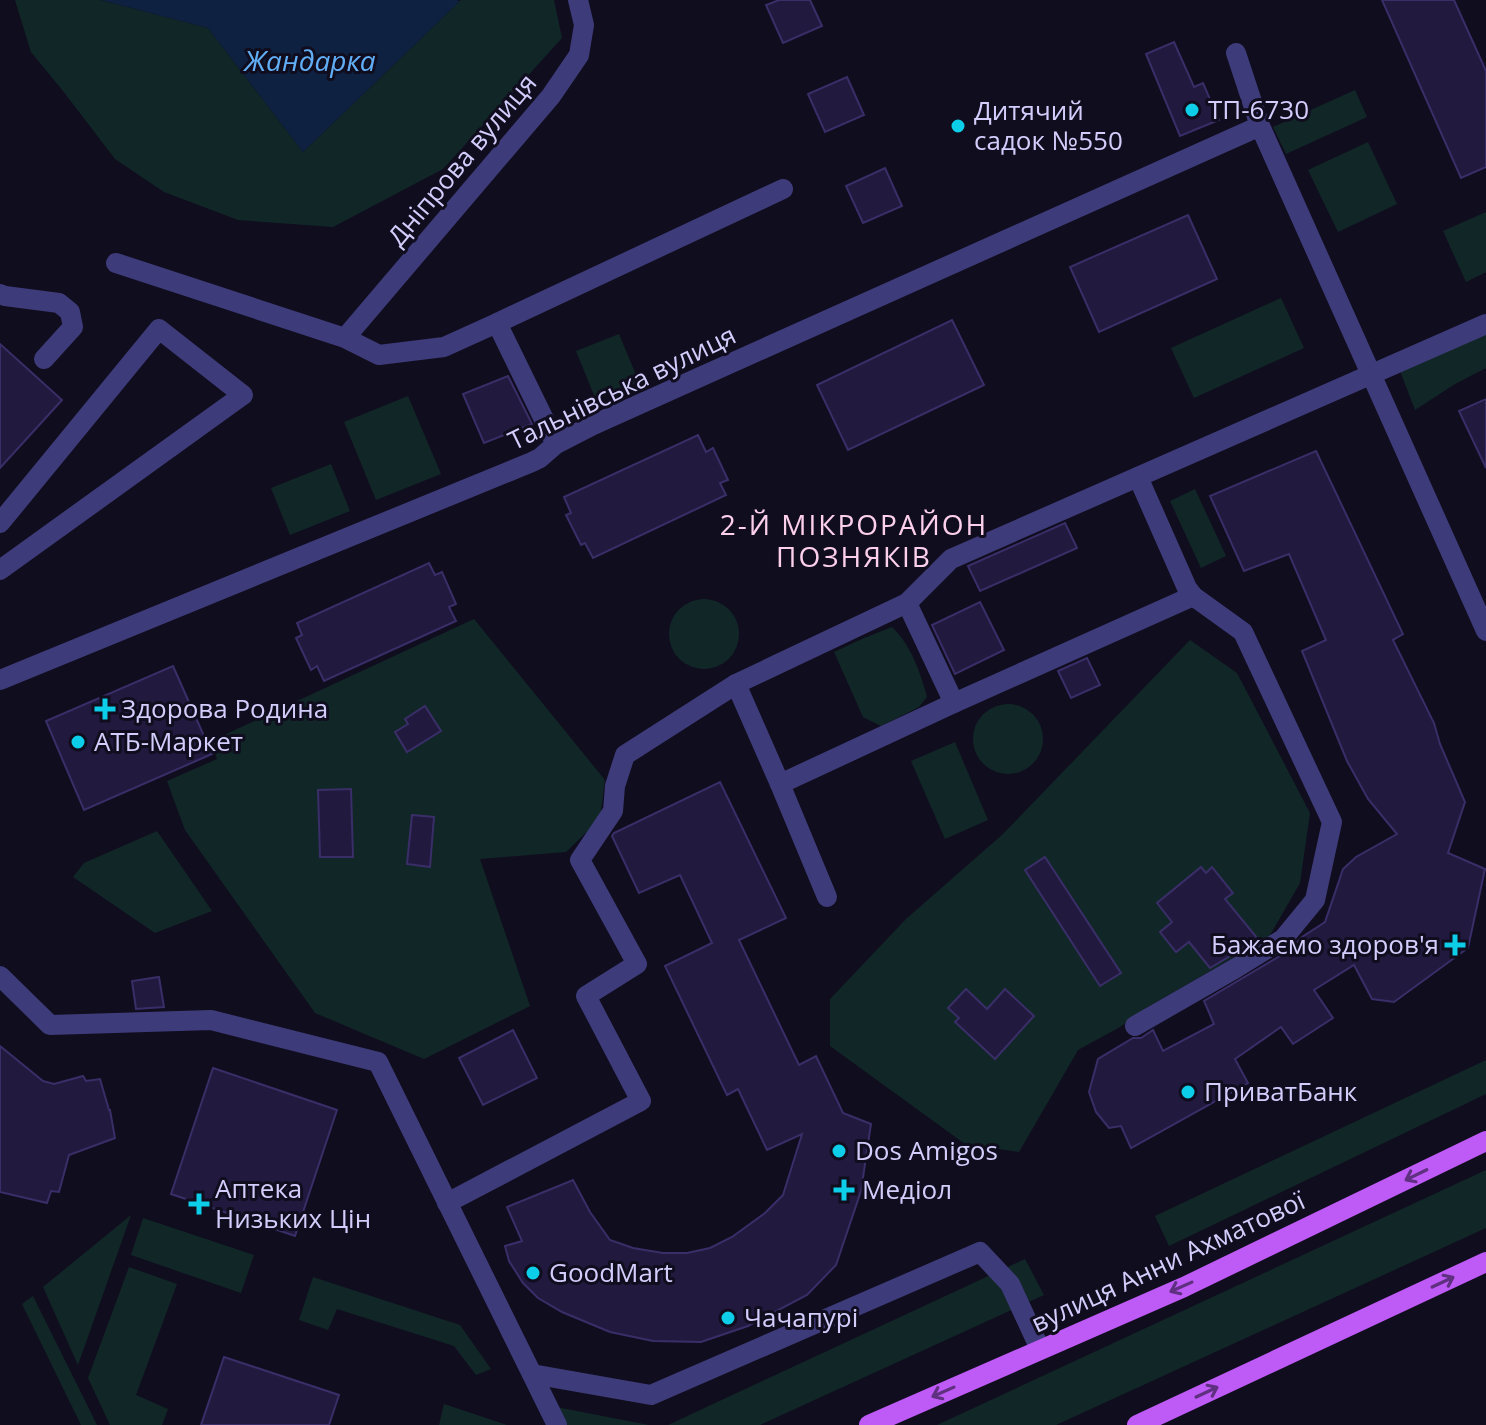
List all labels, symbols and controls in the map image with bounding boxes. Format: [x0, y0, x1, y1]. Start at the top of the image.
water label: Жандарка [242, 41, 376, 79]
street label: Дніпрова вулиця [378, 66, 544, 253]
place label: ТП-6730 [1208, 91, 1309, 127]
place label: Дитячий садок №550 [974, 92, 1123, 158]
marker: ТП-6730 [1183, 101, 1201, 119]
marker: Дитячий садок №550 [949, 117, 967, 135]
street label: Тальнівська вулиця [502, 316, 742, 458]
district label: 2-Й МІКРОРАЙОН ПОЗНЯКІВ [720, 505, 988, 575]
place label: Здорова Родина [121, 690, 328, 726]
marker: Здорова Родина [96, 700, 114, 718]
place label: АТБ-Маркет [94, 723, 243, 759]
marker: АТБ-Маркет [69, 733, 87, 751]
place label: Бажаємо здоров'я [1211, 926, 1439, 962]
marker: Бажаємо здоров'я [1446, 936, 1464, 954]
place label: ПриватБанк [1204, 1073, 1358, 1109]
marker: ПриватБанк [1179, 1083, 1197, 1101]
place label: Dos Amigos [855, 1132, 998, 1168]
marker: Dos Amigos [830, 1142, 848, 1160]
one-way arrow [1404, 1168, 1428, 1183]
place label: Аптека Низьких Цін [215, 1170, 371, 1236]
place label: Медіол [862, 1171, 952, 1207]
marker: Медіол [833, 1179, 855, 1201]
street label: вулиця Анни Ахматової [1025, 1182, 1311, 1340]
marker: Аптека Низьких Цін [190, 1195, 208, 1213]
place label: GoodMart [549, 1254, 673, 1290]
marker: GoodMart [524, 1264, 542, 1282]
one-way arrow [1431, 1274, 1455, 1289]
one-way arrow [1170, 1281, 1194, 1296]
place label: Чачапурі [744, 1299, 858, 1335]
marker: Чачапурі [719, 1309, 737, 1327]
one-way arrow [1195, 1384, 1219, 1399]
one-way arrow [932, 1385, 956, 1400]

